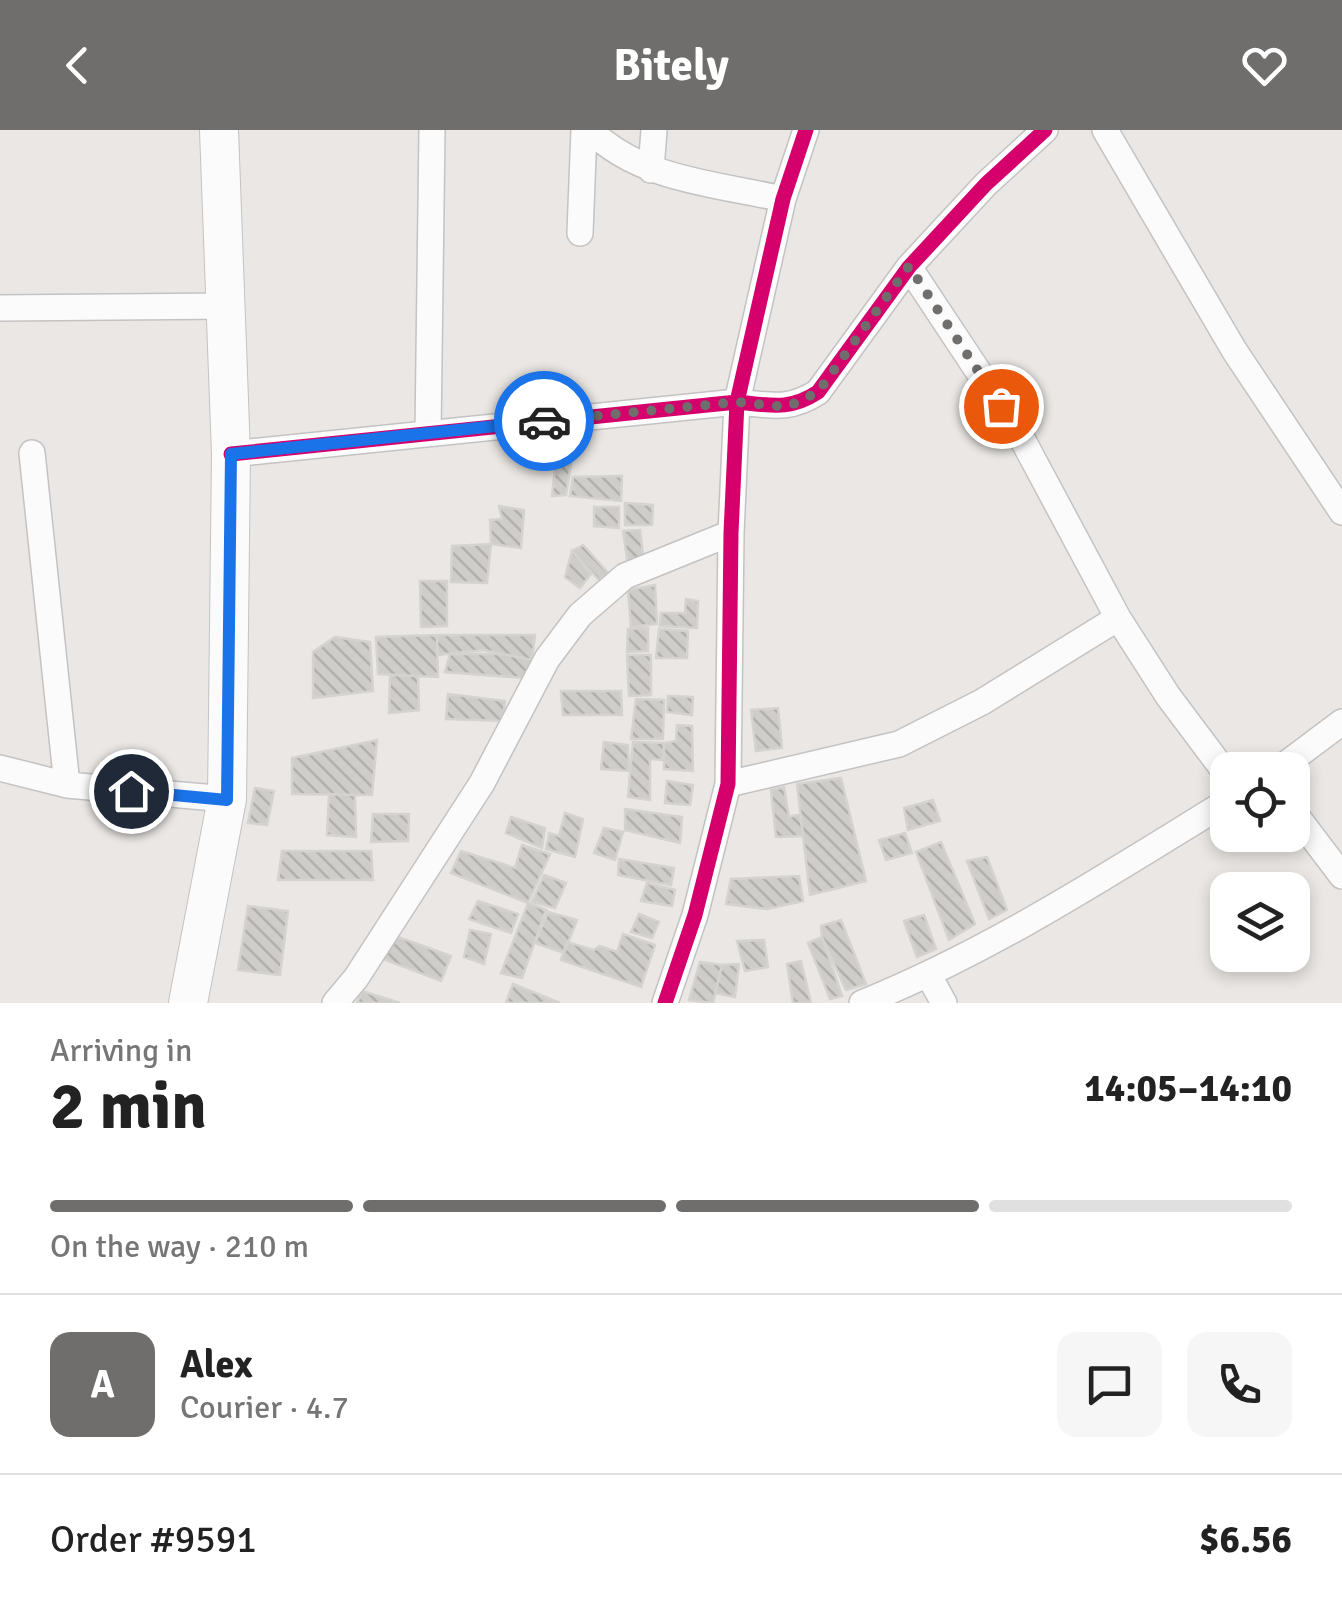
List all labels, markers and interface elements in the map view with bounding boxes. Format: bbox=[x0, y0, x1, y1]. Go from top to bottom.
icon: back bbox=[50, 38, 105, 93]
text: Bitely bbox=[613, 38, 729, 93]
icon: heart bbox=[1237, 38, 1292, 93]
pin bbox=[959, 364, 1044, 449]
courier bbox=[494, 371, 594, 471]
icon: bag bbox=[974, 379, 1029, 434]
icon: car bbox=[517, 394, 572, 449]
pin bbox=[89, 749, 174, 834]
map controls bbox=[1210, 752, 1310, 972]
button: locate bbox=[1210, 752, 1310, 852]
icon: home bbox=[104, 764, 159, 819]
button: layers bbox=[1210, 872, 1310, 972]
text: Arriving in bbox=[50, 1031, 192, 1070]
text: 14:05–14:10 bbox=[1084, 1065, 1292, 1112]
text: 2 min bbox=[50, 1067, 207, 1147]
text: On the way · 210 m bbox=[50, 1227, 309, 1266]
button: chat bbox=[1057, 1332, 1162, 1437]
button: phone bbox=[1187, 1332, 1292, 1437]
text: Alex bbox=[180, 1341, 253, 1388]
text: A bbox=[90, 1361, 115, 1408]
text: Courier · 4.7 bbox=[180, 1388, 349, 1427]
text: Order #9591 bbox=[50, 1516, 257, 1563]
text: $6.56 bbox=[1199, 1516, 1292, 1563]

